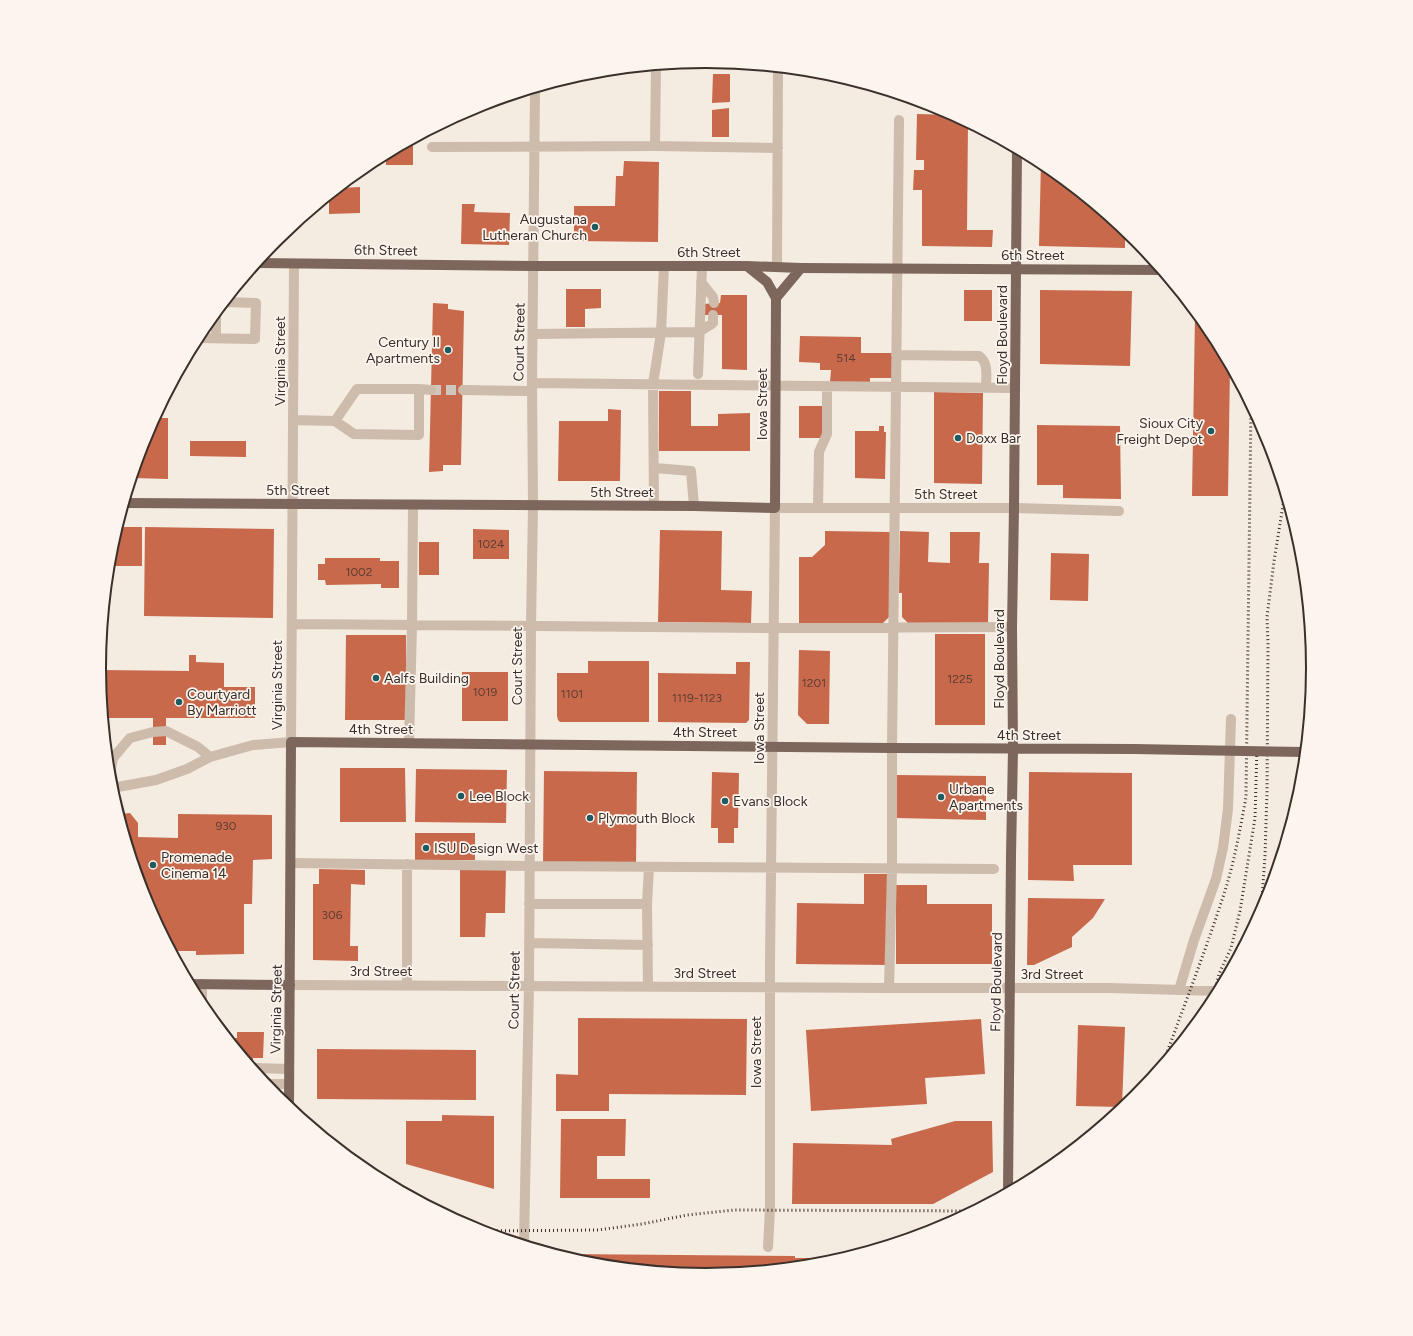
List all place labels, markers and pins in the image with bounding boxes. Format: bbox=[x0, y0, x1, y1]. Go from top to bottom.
place label: Augustana Lutheran Church bbox=[482, 211, 587, 244]
marker: Augustana Lutheran Church bbox=[590, 222, 600, 232]
place label: Century II Apartments bbox=[366, 334, 440, 367]
marker: Century II Apartments bbox=[443, 345, 453, 355]
place label: Sioux City Freight Depot bbox=[1116, 415, 1204, 448]
marker: Sioux City Freight Depot bbox=[1206, 426, 1216, 436]
place label: Doxx Bar bbox=[966, 430, 1021, 447]
marker: Doxx Bar bbox=[953, 433, 963, 443]
place label: Aalfs Building bbox=[384, 670, 469, 687]
marker: Aalfs Building bbox=[371, 673, 381, 683]
place label: Courtyard By Marriott bbox=[187, 686, 257, 719]
marker: Courtyard By Marriott bbox=[174, 697, 184, 707]
place label: Urbane Apartments bbox=[949, 781, 1023, 814]
place label: Lee Block bbox=[469, 788, 529, 805]
marker: Lee Block bbox=[456, 791, 466, 801]
marker: Urbane Apartments bbox=[936, 792, 946, 802]
place label: Evans Block bbox=[733, 793, 808, 810]
marker: Evans Block bbox=[720, 796, 730, 806]
place label: Plymouth Block bbox=[598, 810, 695, 827]
marker: Plymouth Block bbox=[585, 813, 595, 823]
place label: ISU Design West bbox=[434, 840, 539, 857]
marker: ISU Design West bbox=[421, 843, 431, 853]
place label: Promenade Cinema 14 bbox=[161, 849, 233, 882]
marker: Promenade Cinema 14 bbox=[148, 860, 158, 870]

